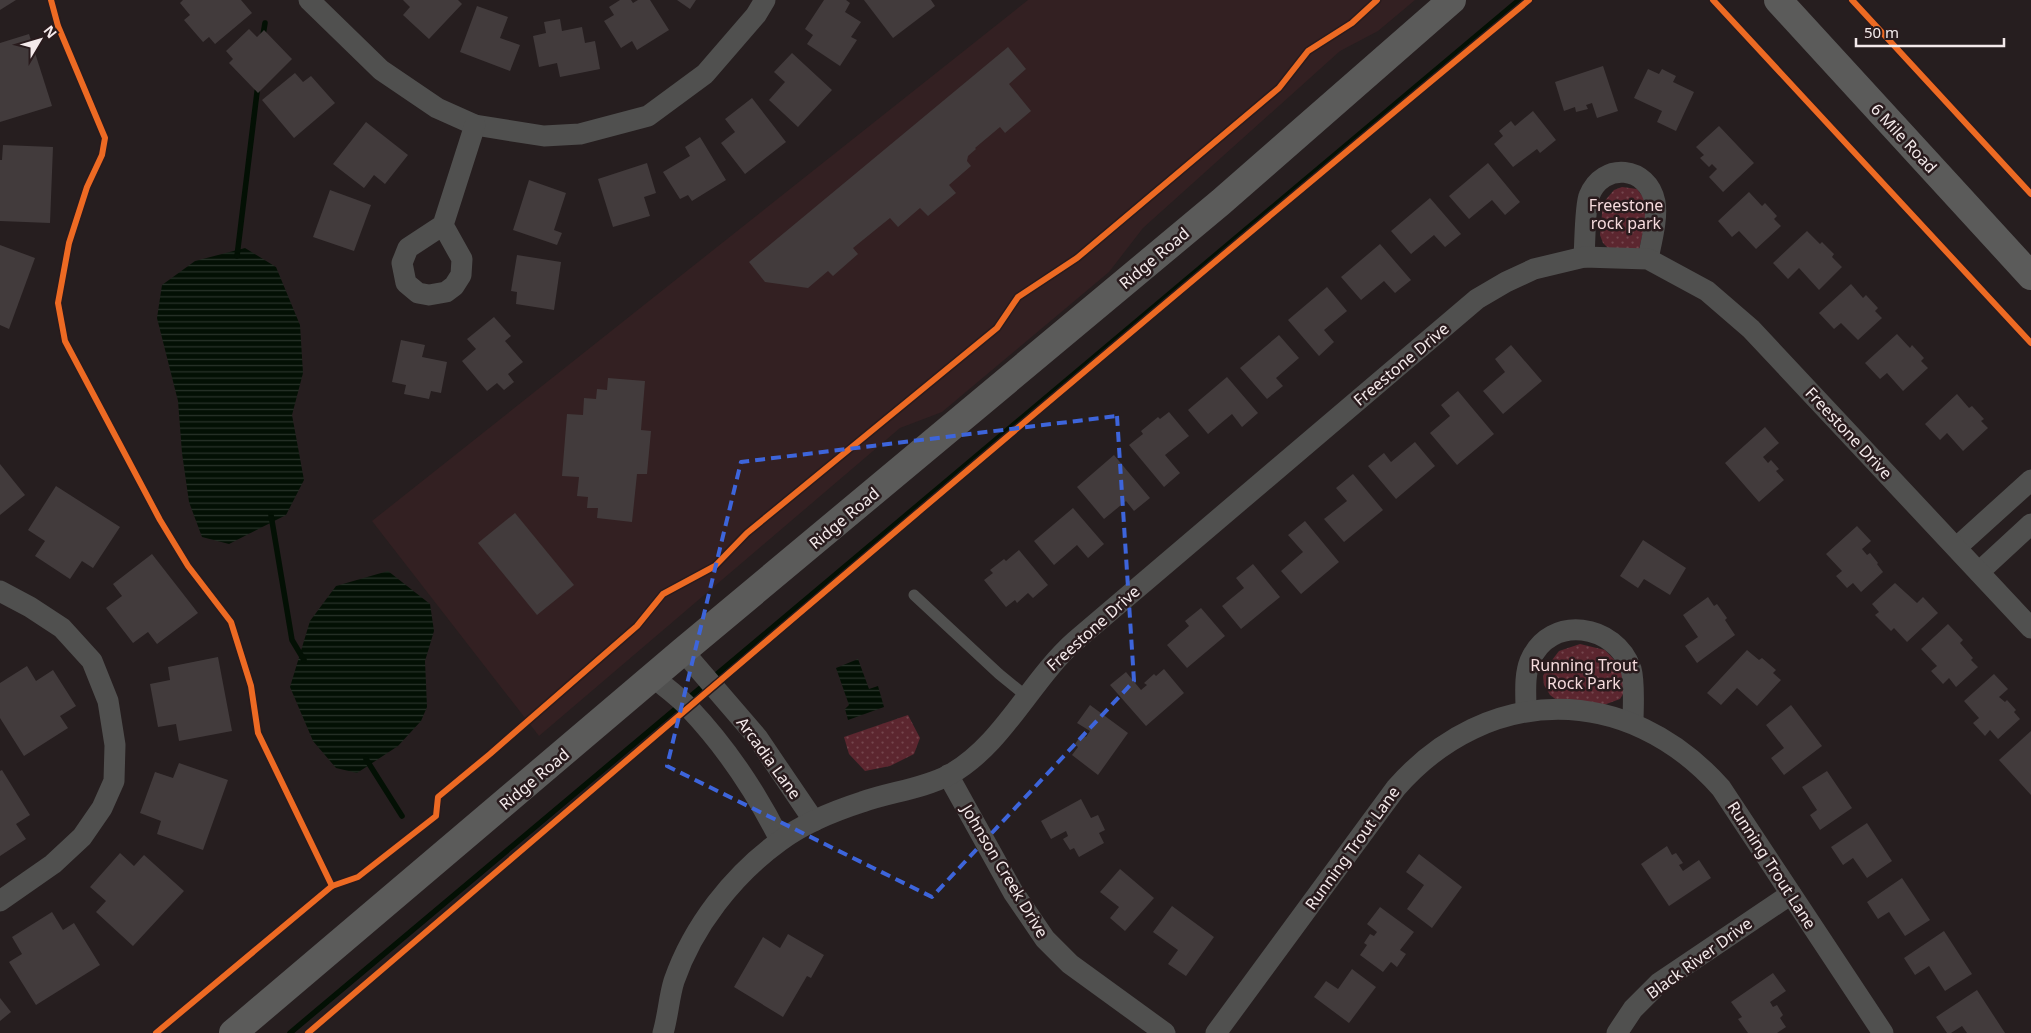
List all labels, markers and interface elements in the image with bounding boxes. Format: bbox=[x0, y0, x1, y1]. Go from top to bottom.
north arrow bbox=[15, 15, 65, 65]
scale bar bbox=[1856, 15, 2004, 47]
text: N bbox=[40, 21, 62, 42]
text: 50 m bbox=[1864, 22, 1899, 42]
street label: 6 Mile Road bbox=[1866, 98, 1942, 178]
park label: Freestone rock park bbox=[1589, 194, 1663, 234]
street label: Ridge Road bbox=[1114, 222, 1194, 294]
street label: Freestone Drive bbox=[1349, 318, 1453, 410]
street label: Freestone Drive bbox=[1801, 382, 1897, 484]
street label: Ridge Road bbox=[804, 482, 884, 554]
street label: Freestone Drive bbox=[1042, 580, 1144, 676]
park label: Running Trout Rock Park bbox=[1530, 654, 1638, 694]
street label: Arcadia Lane bbox=[732, 712, 806, 804]
street label: Ridge Road bbox=[494, 743, 574, 815]
street label: Running Trout Lane bbox=[1300, 782, 1404, 914]
street label: Running Trout Lane bbox=[1723, 797, 1821, 933]
street label: Johnson Creek Drive bbox=[955, 799, 1054, 942]
street label: Black River Drive bbox=[1642, 912, 1756, 1004]

